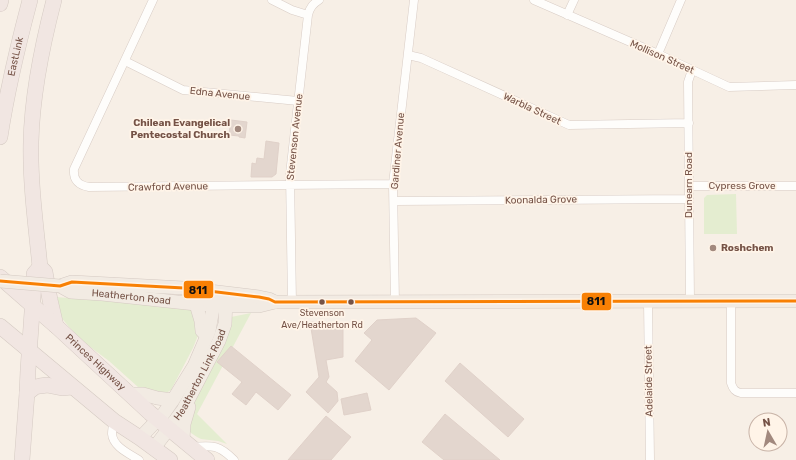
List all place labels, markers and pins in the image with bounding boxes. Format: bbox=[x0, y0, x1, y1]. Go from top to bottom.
place label: Chilean Evangelical Pentecostal Church bbox=[130, 117, 230, 141]
marker: Chilean Evangelical Pentecostal Church bbox=[233, 124, 243, 134]
place label: Roshchem bbox=[721, 242, 773, 254]
marker: Roshchem bbox=[708, 243, 718, 253]
marker: Stevenson Ave/Heatherton Rd bbox=[317, 297, 327, 307]
unlabelled marker bbox=[346, 297, 356, 307]
place label: Stevenson Ave/Heatherton Rd bbox=[281, 308, 363, 330]

